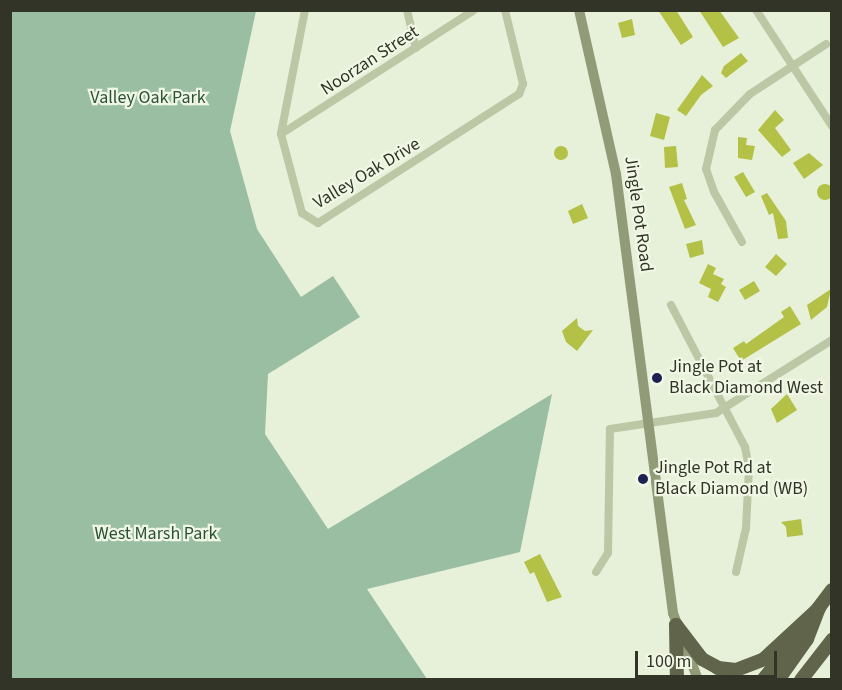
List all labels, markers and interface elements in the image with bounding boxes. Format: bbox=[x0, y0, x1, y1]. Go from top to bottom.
street label: Noorzan Street bbox=[317, 21, 423, 101]
park label: Valley Oak Park bbox=[90, 87, 206, 109]
street label: Valley Oak Drive bbox=[310, 134, 424, 214]
street label: Jingle Pot Road bbox=[619, 155, 657, 273]
place label: Jingle Pot at Black Diamond West bbox=[669, 357, 823, 400]
marker: Jingle Pot at Black Diamond West bbox=[650, 371, 664, 385]
place label: Jingle Pot Rd at Black Diamond (WB) bbox=[655, 458, 808, 500]
marker: Jingle Pot Rd at Black Diamond (WB) bbox=[636, 472, 650, 486]
park label: West Marsh Park bbox=[95, 523, 217, 545]
scale bar bbox=[638, 639, 780, 677]
text: 100 m bbox=[646, 649, 691, 674]

